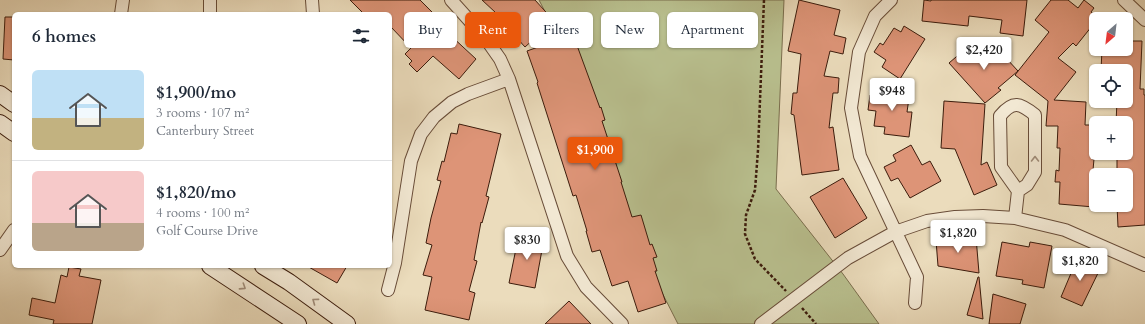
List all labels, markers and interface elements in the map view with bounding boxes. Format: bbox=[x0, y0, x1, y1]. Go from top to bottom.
chip: Buy bbox=[404, 12, 457, 48]
chip: Rent bbox=[465, 12, 521, 48]
chip: Filters bbox=[529, 12, 593, 48]
chip: New bbox=[601, 12, 659, 48]
chip: Apartment bbox=[667, 12, 758, 48]
north arrow bbox=[1089, 12, 1133, 56]
map controls bbox=[1089, 12, 1133, 212]
text: 6 homes bbox=[32, 25, 96, 48]
icon: filters bbox=[350, 25, 372, 47]
pin: $2,420 bbox=[951, 37, 1017, 71]
text: $2,420 bbox=[965, 41, 1003, 59]
button: locate bbox=[1089, 64, 1133, 108]
pin: $948 bbox=[868, 78, 916, 112]
text: $1,900/mo bbox=[156, 81, 236, 104]
text: $948 bbox=[879, 82, 905, 100]
icon: home bbox=[64, 86, 112, 134]
text: 3 rooms · 107 m² bbox=[156, 104, 249, 122]
button: + bbox=[1089, 116, 1133, 160]
text: Canterbury Street bbox=[156, 122, 254, 140]
pin: $1,900 bbox=[562, 137, 628, 171]
text: $1,900 bbox=[576, 141, 614, 159]
one-way arrow bbox=[1031, 156, 1039, 162]
button: − bbox=[1089, 168, 1133, 212]
text: $1,820/mo bbox=[156, 181, 236, 204]
icon: home bbox=[64, 187, 112, 235]
text: 4 rooms · 100 m² bbox=[156, 204, 249, 222]
pin: $1,820 bbox=[925, 220, 991, 254]
text: Golf Course Drive bbox=[156, 222, 258, 240]
text: $1,820 bbox=[939, 224, 977, 242]
pin: $830 bbox=[503, 227, 551, 261]
text: $830 bbox=[514, 231, 540, 249]
pin: $1,820 bbox=[1047, 248, 1113, 282]
text: $1,820 bbox=[1061, 252, 1099, 270]
one-way arrow bbox=[239, 282, 246, 290]
one-way arrow bbox=[312, 298, 319, 306]

